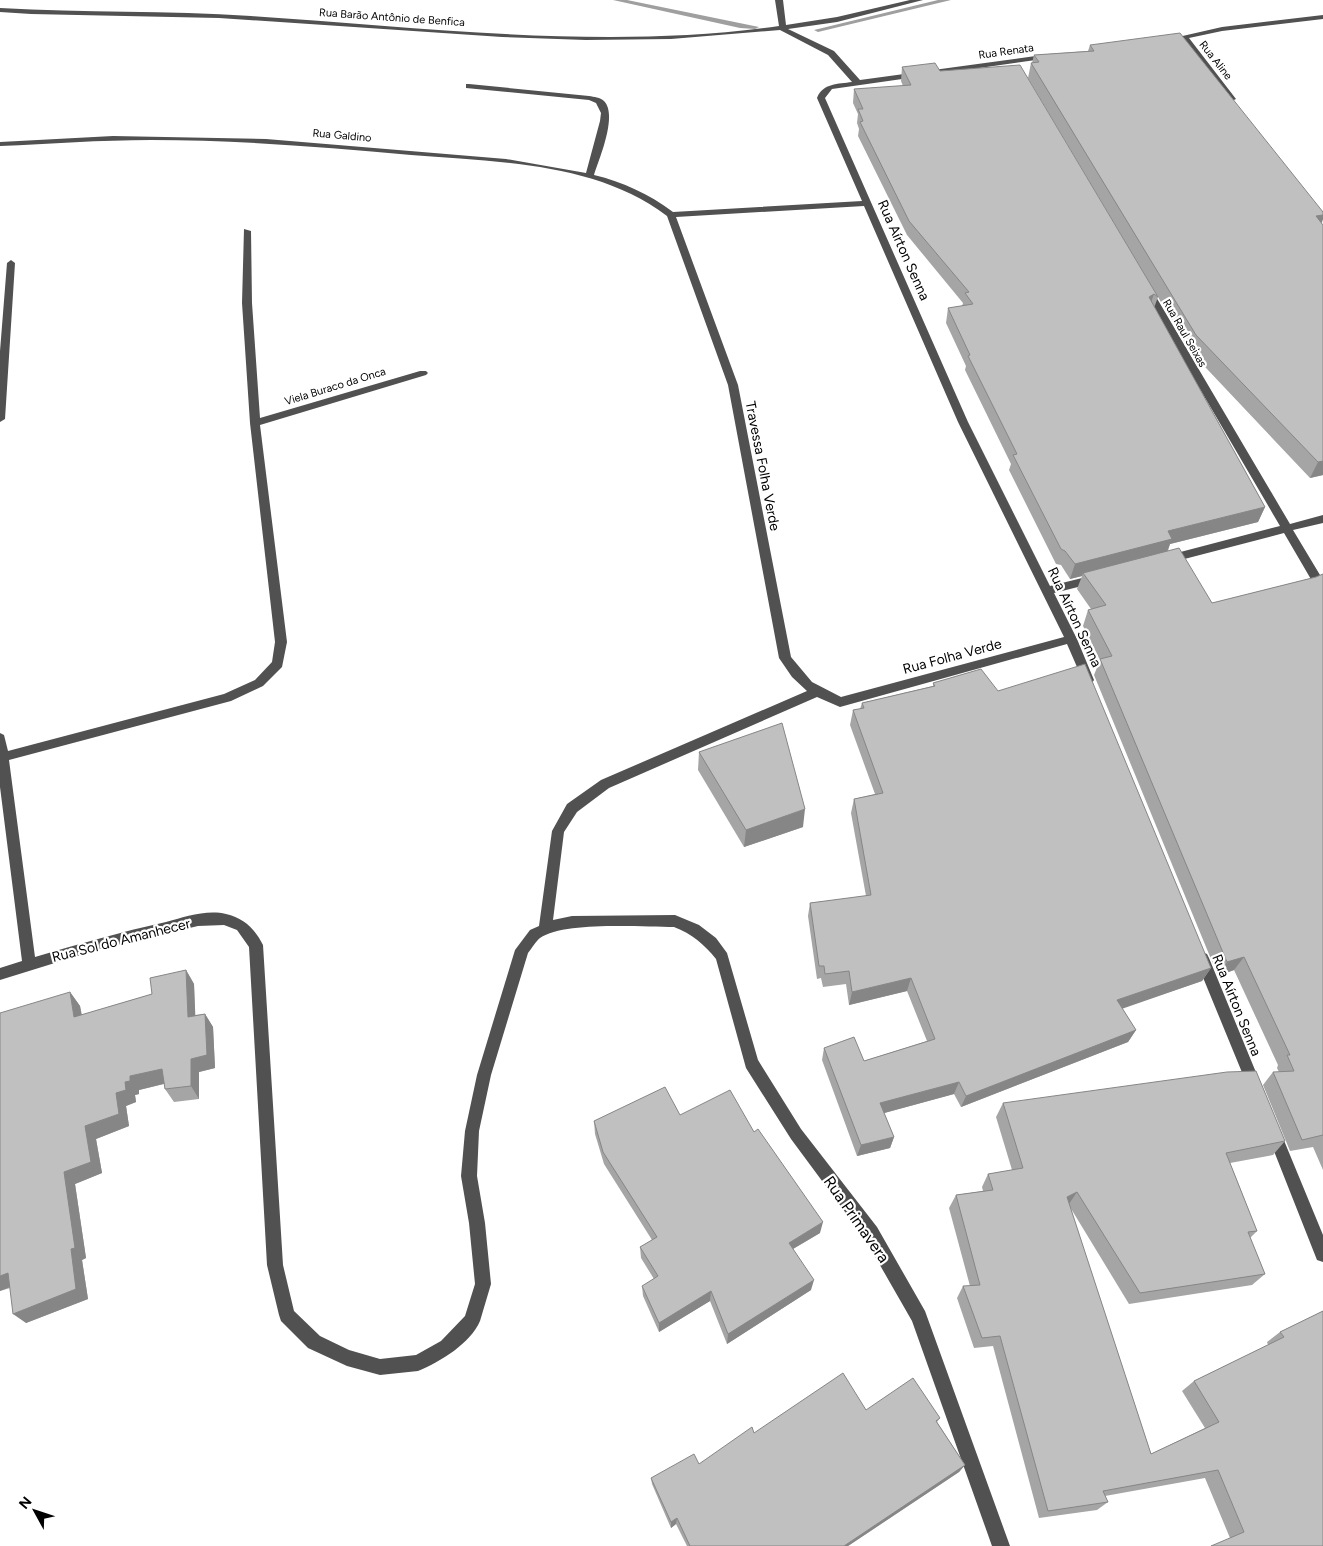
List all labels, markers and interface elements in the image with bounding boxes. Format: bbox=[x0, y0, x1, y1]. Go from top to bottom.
street label: Rua Barão Antônio de Benfica bbox=[319, 6, 465, 29]
street label: Rua Aline bbox=[1196, 38, 1235, 82]
street label: Rua Renata bbox=[978, 41, 1035, 62]
street label: Rua Galdino bbox=[312, 126, 372, 145]
street label: Rua Aírton Senna bbox=[874, 197, 933, 303]
street label: Rua Raul Seixas bbox=[1160, 297, 1209, 370]
street label: Viela Buraco da Onca bbox=[283, 365, 387, 408]
street label: Travessa Folha Verde bbox=[742, 400, 783, 533]
street label: Rua Aírton Senna bbox=[1044, 565, 1105, 670]
street label: Rua Folha Verde bbox=[901, 635, 1004, 678]
street label: Rua Sol do Amanhecer bbox=[50, 915, 192, 966]
street label: Rua Aírton Senna bbox=[1208, 952, 1265, 1059]
street label: Rua Primavera bbox=[820, 1172, 893, 1266]
north arrow bbox=[10, 1486, 60, 1536]
text: N bbox=[15, 1493, 35, 1513]

